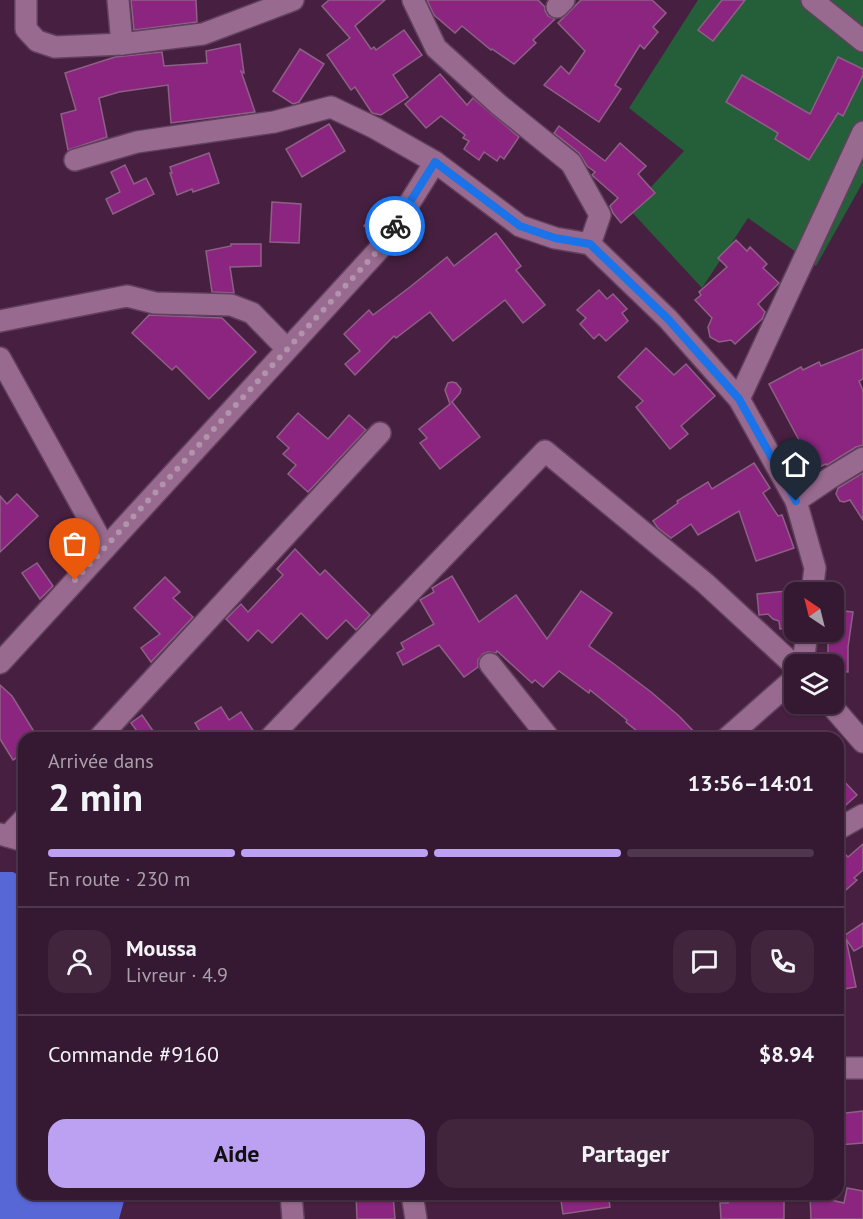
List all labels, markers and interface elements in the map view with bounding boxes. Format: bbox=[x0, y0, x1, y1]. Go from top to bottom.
courier bbox=[365, 196, 425, 256]
icon: bike bbox=[379, 210, 412, 243]
pin bbox=[770, 439, 821, 501]
icon: home bbox=[779, 448, 812, 481]
pin bbox=[49, 518, 100, 580]
icon: bag bbox=[58, 527, 91, 560]
north arrow bbox=[784, 582, 844, 642]
map controls bbox=[784, 582, 844, 714]
button: layers bbox=[784, 654, 844, 714]
text: Arrivée dans bbox=[48, 748, 154, 774]
text: 13:56–14:01 bbox=[688, 769, 814, 797]
text: 2 min bbox=[48, 771, 143, 822]
text: En route · 230 m bbox=[48, 866, 190, 892]
button: person bbox=[48, 930, 111, 993]
button: chat bbox=[673, 930, 736, 993]
button: phone bbox=[751, 930, 814, 993]
text: Moussa bbox=[126, 934, 197, 962]
text: Livreur · 4.9 bbox=[126, 962, 228, 988]
text: Commande #9160 bbox=[48, 1040, 219, 1068]
text: $8.94 bbox=[759, 1040, 814, 1068]
button: Aide bbox=[48, 1119, 425, 1188]
button: Partager bbox=[437, 1119, 814, 1188]

